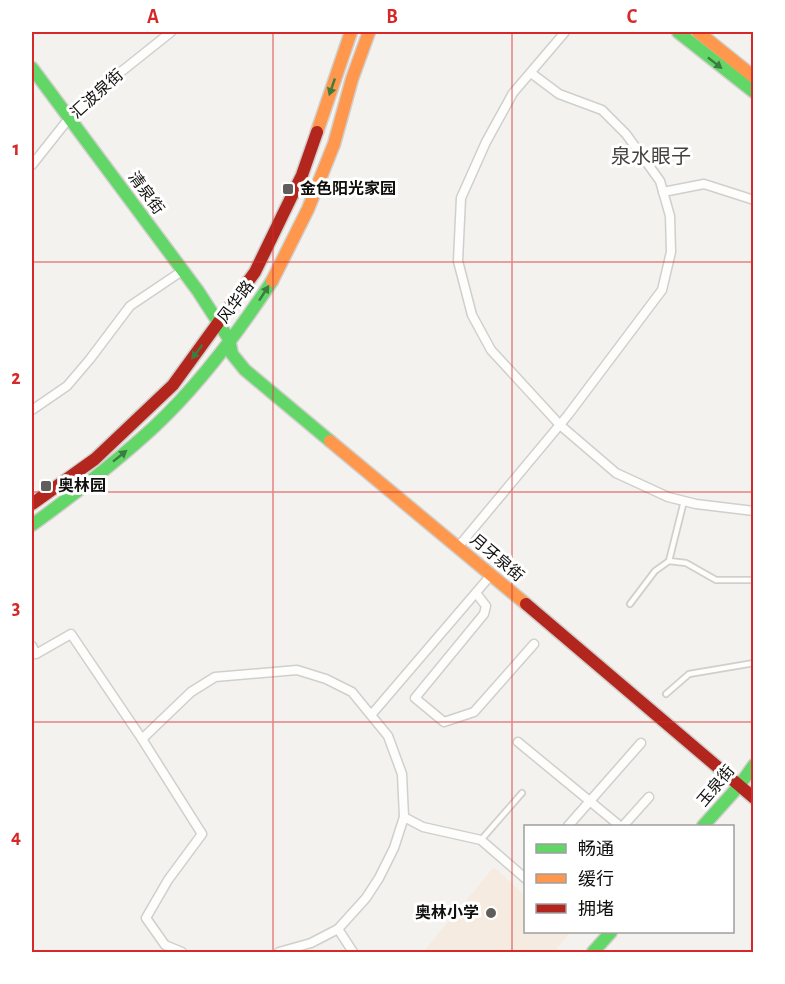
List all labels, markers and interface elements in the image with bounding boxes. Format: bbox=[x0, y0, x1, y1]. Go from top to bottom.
text: A bbox=[147, 7, 159, 27]
text: B bbox=[386, 7, 398, 27]
text: C bbox=[627, 7, 638, 27]
one-way arrow bbox=[707, 56, 723, 69]
street label: 汇波泉街 bbox=[67, 66, 126, 121]
one-way arrow bbox=[326, 78, 336, 96]
text: 1 bbox=[12, 139, 20, 159]
district label: 泉水眼子 bbox=[611, 146, 691, 167]
street label: 清泉街 bbox=[125, 168, 167, 217]
place label: 金色阳光家园 bbox=[300, 180, 396, 197]
marker: 金色阳光家园 bbox=[281, 182, 295, 196]
street label: 风华路 bbox=[214, 277, 257, 326]
one-way arrow bbox=[258, 285, 269, 301]
one-way arrow bbox=[191, 344, 203, 360]
text: 2 bbox=[11, 368, 21, 388]
one-way arrow bbox=[112, 450, 127, 463]
place label: 奥林园 bbox=[58, 477, 106, 494]
marker: 奥林园 bbox=[39, 479, 53, 493]
street label: 月牙泉街 bbox=[467, 531, 527, 585]
text: 3 bbox=[12, 598, 20, 618]
street label: 玉泉街 bbox=[694, 762, 738, 810]
legend bbox=[524, 825, 734, 933]
text: 4 bbox=[11, 827, 21, 847]
text: 畅通 bbox=[578, 839, 614, 859]
text: 缓行 bbox=[578, 869, 614, 889]
text: 拥堵 bbox=[578, 899, 614, 919]
place label: 奥林小学 bbox=[415, 904, 479, 921]
marker: 奥林小学 bbox=[484, 906, 498, 920]

